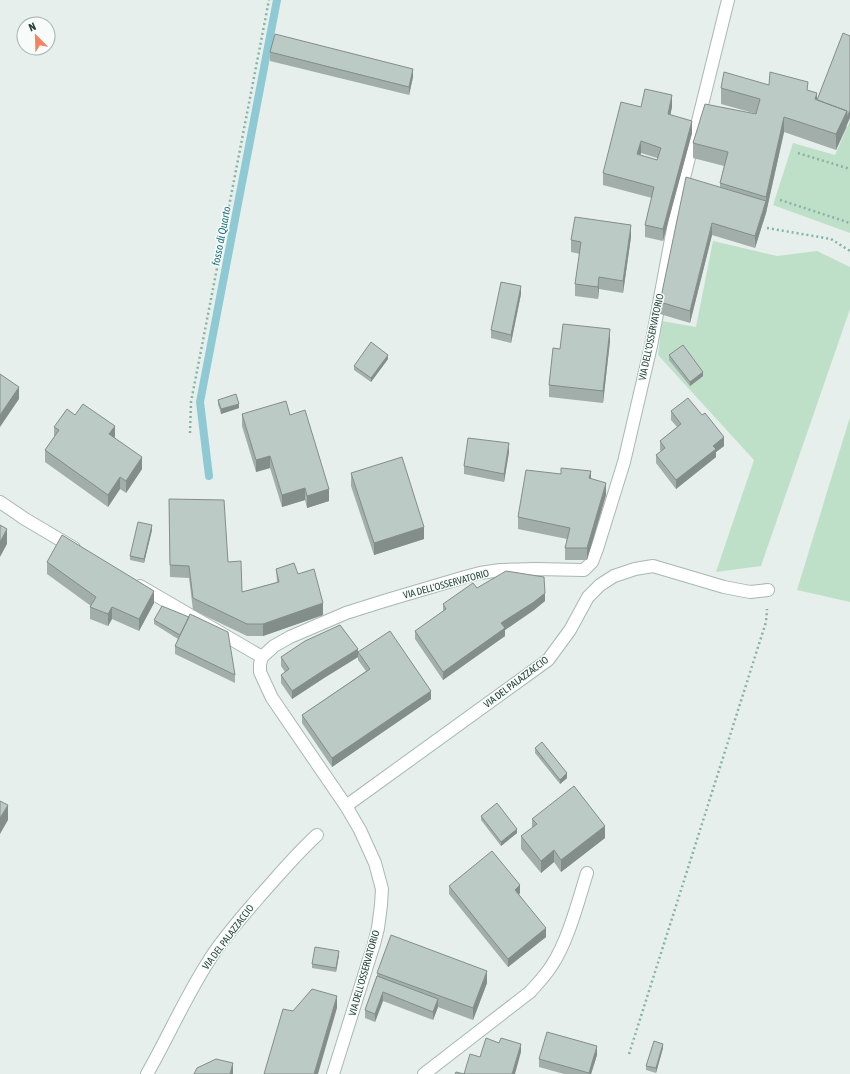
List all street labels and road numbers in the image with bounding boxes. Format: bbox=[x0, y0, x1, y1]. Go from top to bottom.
street label: VIA DELL'OSSERVATORIO bbox=[636, 292, 666, 381]
street label: VIA DELL'OSSERVATORIO bbox=[402, 567, 490, 601]
street label: VIA DEL PALAZZACCIO bbox=[482, 654, 551, 710]
street label: VIA DEL PALAZZACCIO bbox=[200, 902, 256, 971]
street label: VIA DELL'OSSERVATORIO bbox=[347, 929, 382, 1017]

